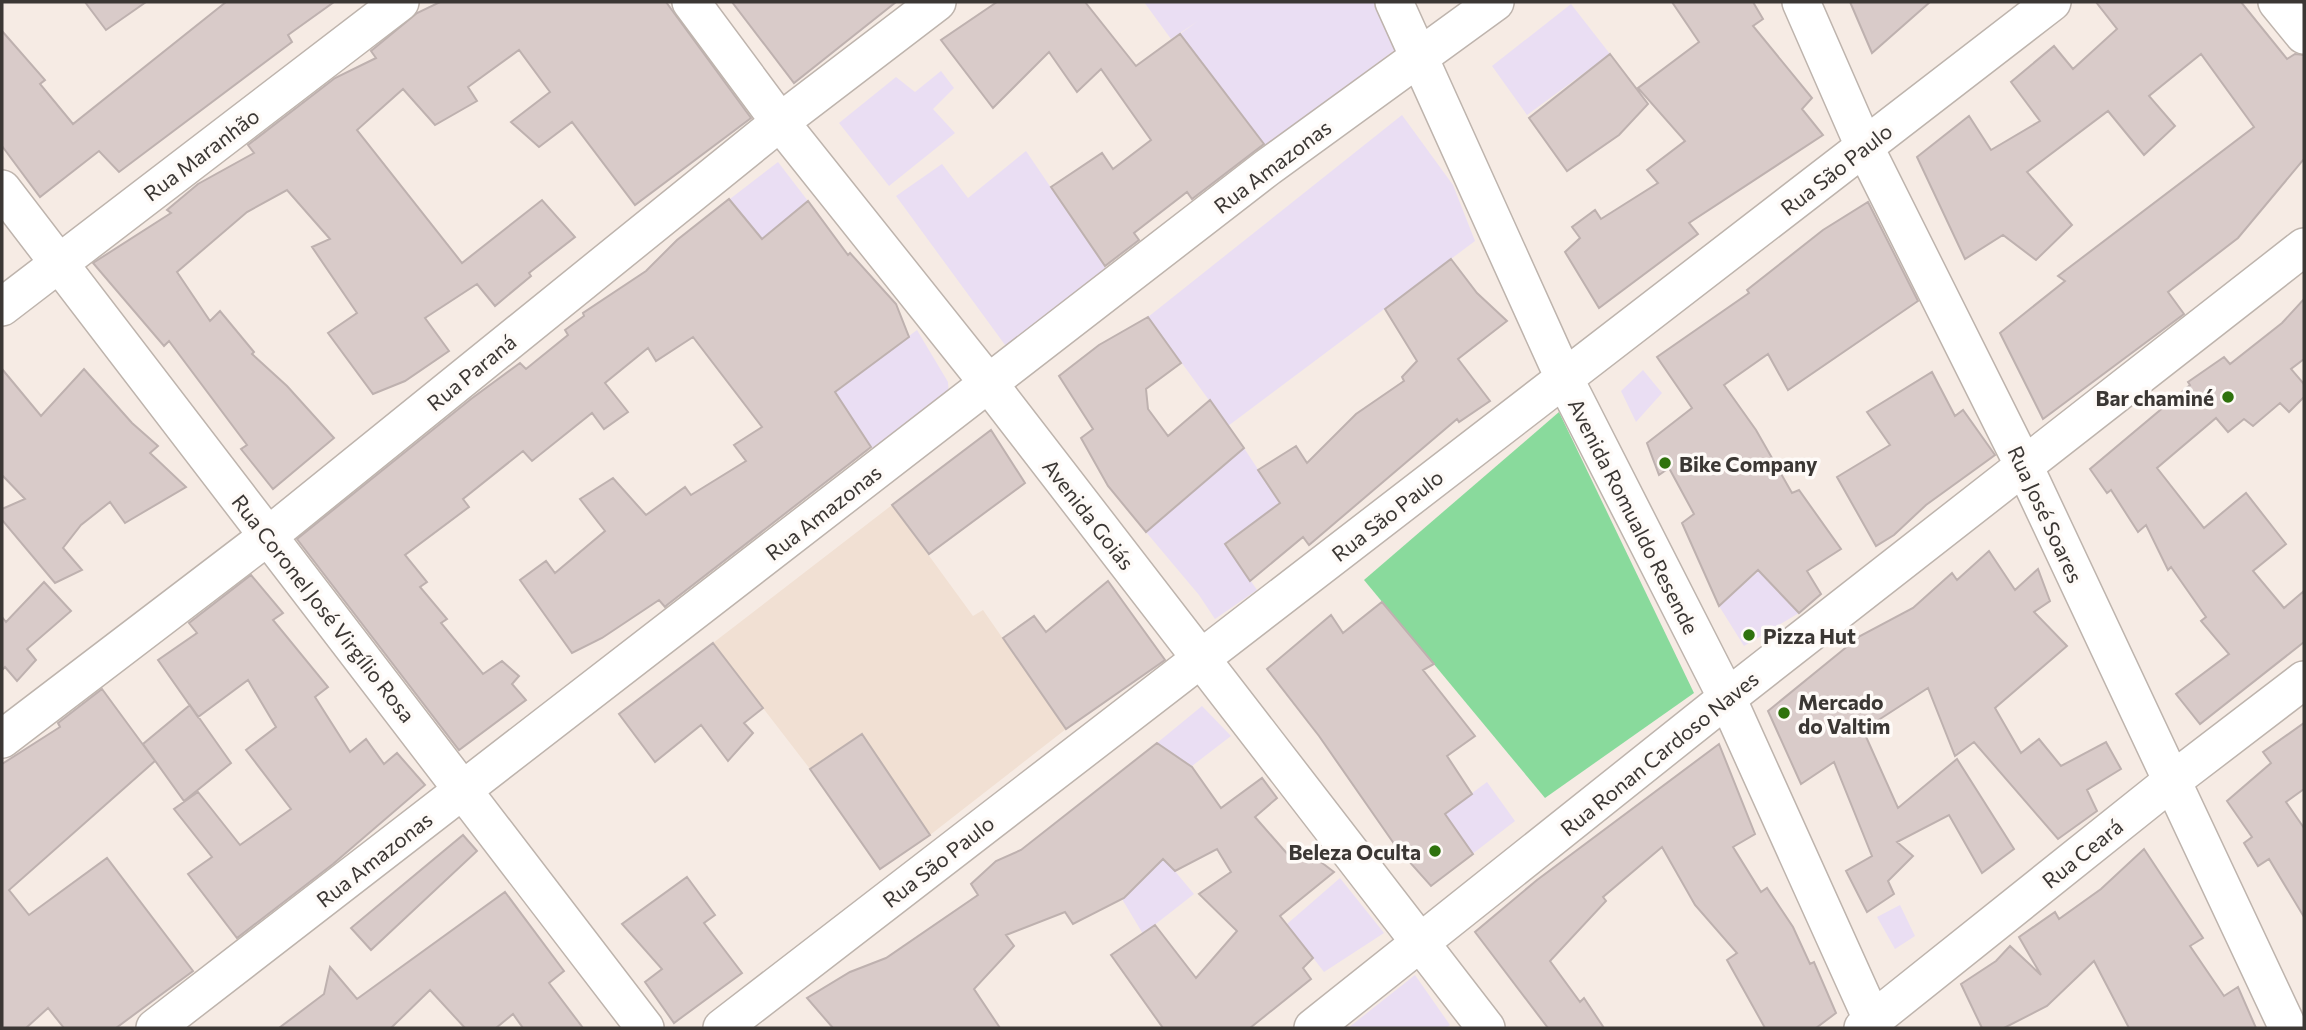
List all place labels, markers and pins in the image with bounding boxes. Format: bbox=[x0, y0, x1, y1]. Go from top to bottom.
place label: Bar chaminé bbox=[2096, 385, 2214, 410]
marker: Bar chaminé bbox=[2220, 389, 2236, 405]
place label: Bike Company bbox=[1679, 451, 1818, 476]
marker: Bike Company bbox=[1657, 455, 1673, 471]
place label: Pizza Hut bbox=[1763, 623, 1856, 648]
marker: Pizza Hut bbox=[1741, 627, 1757, 643]
place label: Mercado do Valtim bbox=[1798, 689, 1890, 738]
marker: Mercado do Valtim bbox=[1776, 705, 1792, 721]
place label: Beleza Oculta bbox=[1288, 839, 1421, 864]
marker: Beleza Oculta bbox=[1427, 843, 1443, 859]

